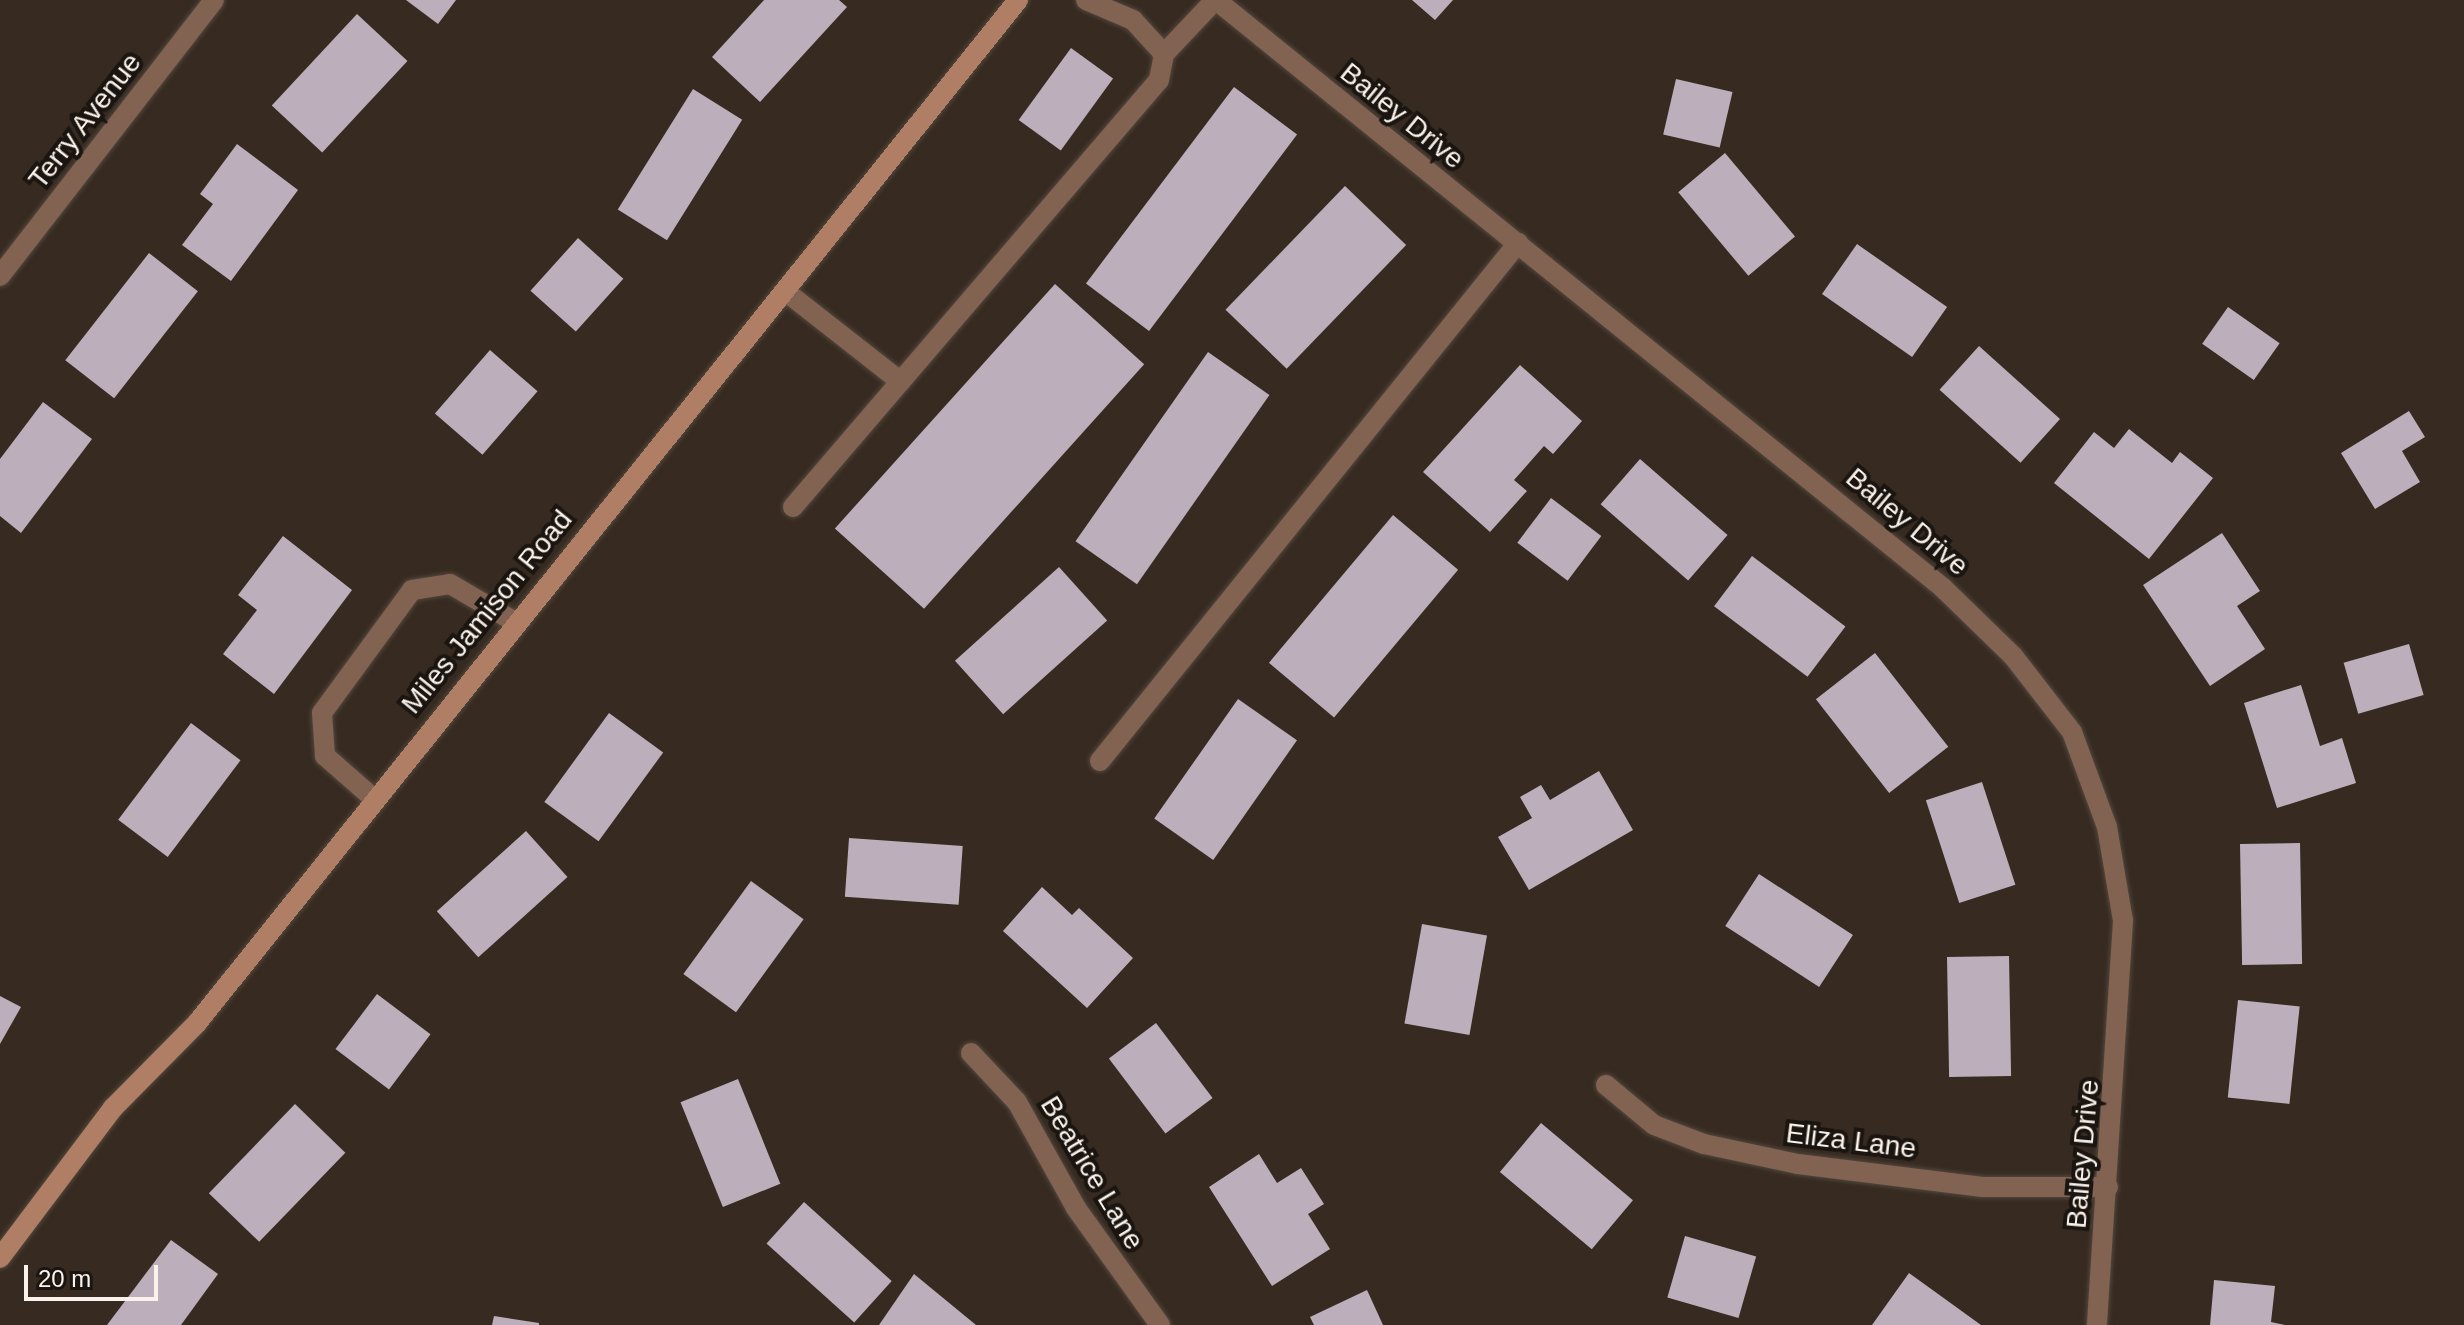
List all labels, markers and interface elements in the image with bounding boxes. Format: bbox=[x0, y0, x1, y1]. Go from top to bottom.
street label: Terry Avenue bbox=[21, 46, 149, 196]
street label: Bailey Drive bbox=[1333, 56, 1471, 176]
street label: Bailey Drive bbox=[1839, 461, 1975, 583]
street label: Miles Jamison Road bbox=[395, 503, 579, 721]
street label: Bailey Drive bbox=[2060, 1078, 2106, 1230]
street label: Beatrice Lane bbox=[1033, 1090, 1151, 1256]
street label: Eliza Lane bbox=[1784, 1116, 1918, 1166]
scale bar bbox=[28, 1249, 162, 1299]
text: 20 m bbox=[38, 1265, 91, 1292]

